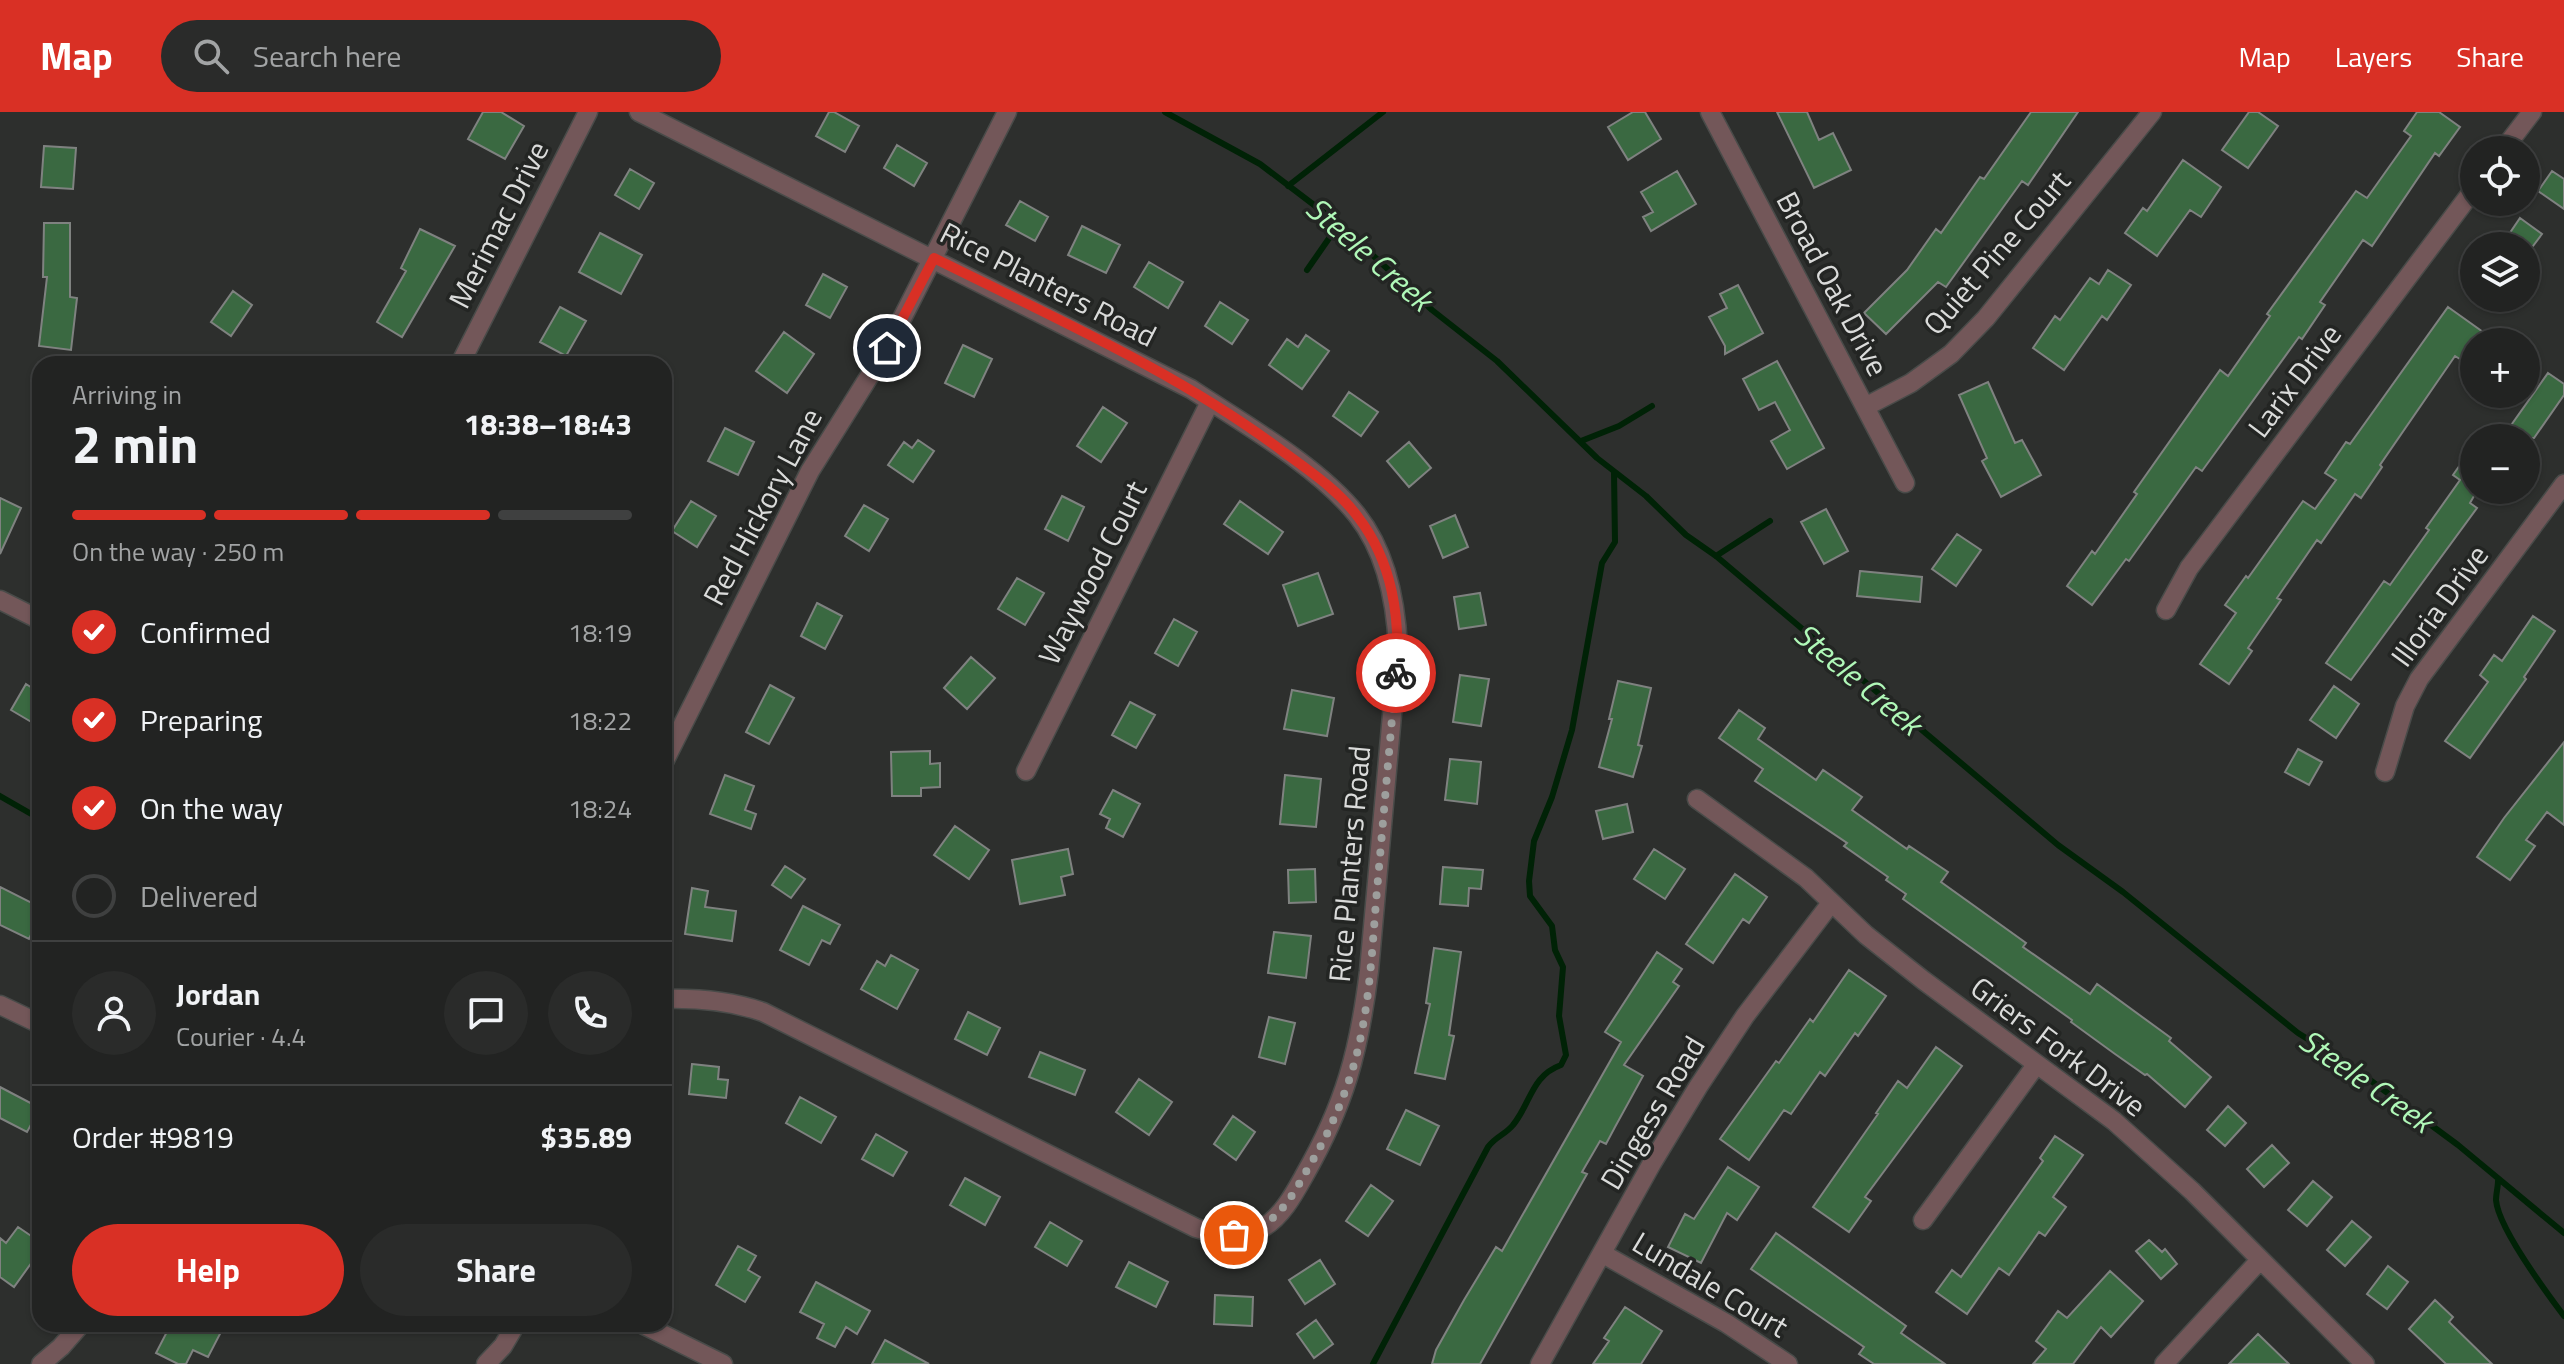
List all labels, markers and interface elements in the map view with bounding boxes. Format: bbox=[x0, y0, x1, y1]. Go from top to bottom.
search box bbox=[161, 20, 721, 92]
text: Map bbox=[40, 27, 113, 85]
text: Search here bbox=[253, 33, 402, 79]
icon: search bbox=[189, 34, 233, 78]
text: Map bbox=[2238, 35, 2291, 78]
text: Layers bbox=[2335, 35, 2412, 78]
text: Share bbox=[2456, 35, 2524, 78]
street label: Merimac Drive bbox=[436, 133, 560, 316]
map controls bbox=[2460, 136, 2540, 504]
button: locate bbox=[2460, 136, 2540, 216]
street label: Quiet Pine Court bbox=[1912, 159, 2081, 345]
street label: Broad Oak Drive bbox=[1765, 183, 1901, 384]
water label: Steele Creek bbox=[1296, 185, 1446, 324]
street label: Rice Planters Road bbox=[932, 210, 1164, 358]
button: layers bbox=[2460, 232, 2540, 312]
pin bbox=[853, 314, 921, 382]
street label: Larix Drive bbox=[2236, 314, 2352, 447]
icon: home bbox=[865, 326, 909, 370]
button: + bbox=[2460, 328, 2540, 408]
text: Arriving in bbox=[72, 375, 182, 414]
street label: Red Hickory Lane bbox=[691, 400, 834, 613]
text: 18:38–18:43 bbox=[464, 401, 632, 447]
text: 2 min bbox=[72, 404, 198, 483]
button: − bbox=[2460, 424, 2540, 504]
street label: Waywood Court bbox=[1026, 472, 1158, 673]
text: On the way · 250 m bbox=[72, 532, 284, 571]
street label: Illoria Drive bbox=[2379, 535, 2499, 676]
text: Confirmed bbox=[140, 609, 271, 655]
icon: check bbox=[72, 610, 116, 654]
water label: Steele Creek bbox=[1784, 610, 1936, 749]
text: 18:19 bbox=[568, 613, 632, 652]
courier bbox=[1356, 633, 1436, 713]
icon: bike bbox=[1374, 651, 1418, 695]
text: Preparing bbox=[140, 697, 262, 743]
icon: check bbox=[72, 698, 116, 742]
text: 18:22 bbox=[568, 701, 632, 740]
street label: Rice Planters Road bbox=[1316, 744, 1382, 984]
text: On the way bbox=[140, 785, 283, 831]
icon: check bbox=[72, 786, 116, 830]
text: 18:24 bbox=[568, 789, 632, 828]
text: Delivered bbox=[140, 873, 258, 919]
street label: Griers Fork Drive bbox=[1961, 965, 2156, 1128]
button: person bbox=[72, 971, 156, 1055]
text: Jordan bbox=[176, 971, 260, 1017]
button: chat bbox=[444, 971, 528, 1055]
button: phone bbox=[548, 971, 632, 1055]
water label: Steele Creek bbox=[2290, 1016, 2446, 1146]
text: Courier · 4.4 bbox=[176, 1017, 306, 1056]
street label: Dingess Road bbox=[1588, 1027, 1716, 1198]
text: Order #9819 bbox=[72, 1114, 234, 1160]
text: $35.89 bbox=[540, 1114, 632, 1160]
pin bbox=[1200, 1201, 1268, 1269]
icon: bag bbox=[1212, 1213, 1256, 1257]
street label: Lundale Court bbox=[1624, 1219, 1798, 1349]
button: Help bbox=[72, 1224, 344, 1316]
button: Share bbox=[360, 1224, 632, 1316]

